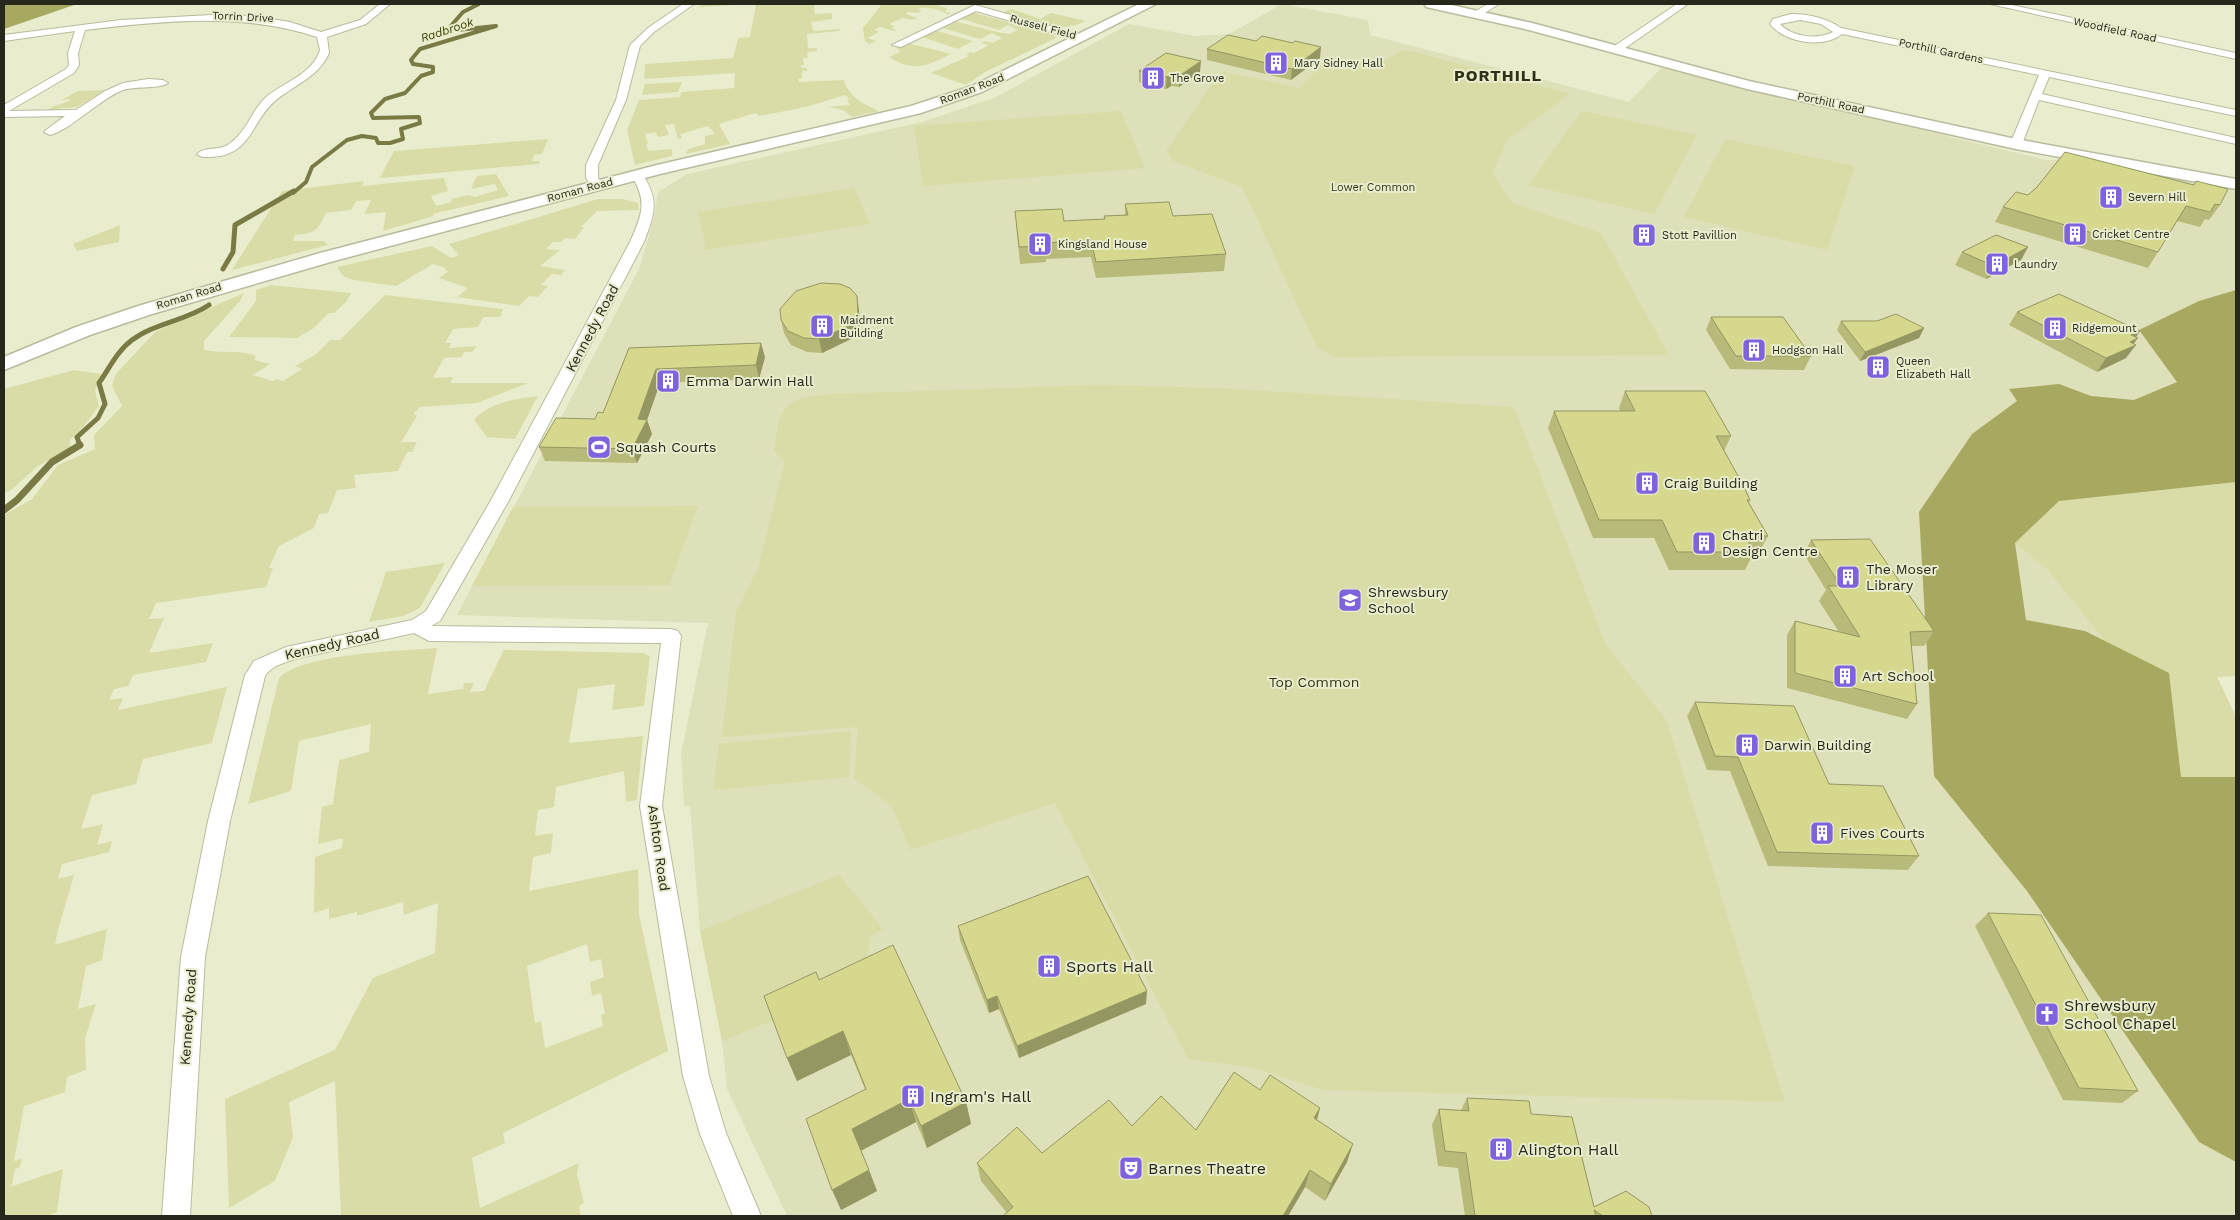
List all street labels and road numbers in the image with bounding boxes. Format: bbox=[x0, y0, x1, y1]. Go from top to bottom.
street label: Torrin Drive bbox=[212, 9, 274, 25]
street label: Russell Field bbox=[1008, 12, 1078, 42]
street label: Woodfield Road bbox=[2072, 15, 2158, 45]
street label: Porthill Gardens bbox=[1898, 36, 1985, 66]
street label: Roman Road bbox=[938, 71, 1006, 107]
street label: Porthill Road bbox=[1796, 90, 1866, 116]
street label: Roman Road bbox=[546, 175, 614, 205]
street label: Roman Road bbox=[155, 280, 223, 312]
street label: Kennedy Road bbox=[562, 282, 622, 374]
street label: Kennedy Road bbox=[283, 625, 381, 663]
street label: Ashton Road bbox=[645, 804, 673, 892]
street label: Kennedy Road bbox=[177, 968, 199, 1066]

